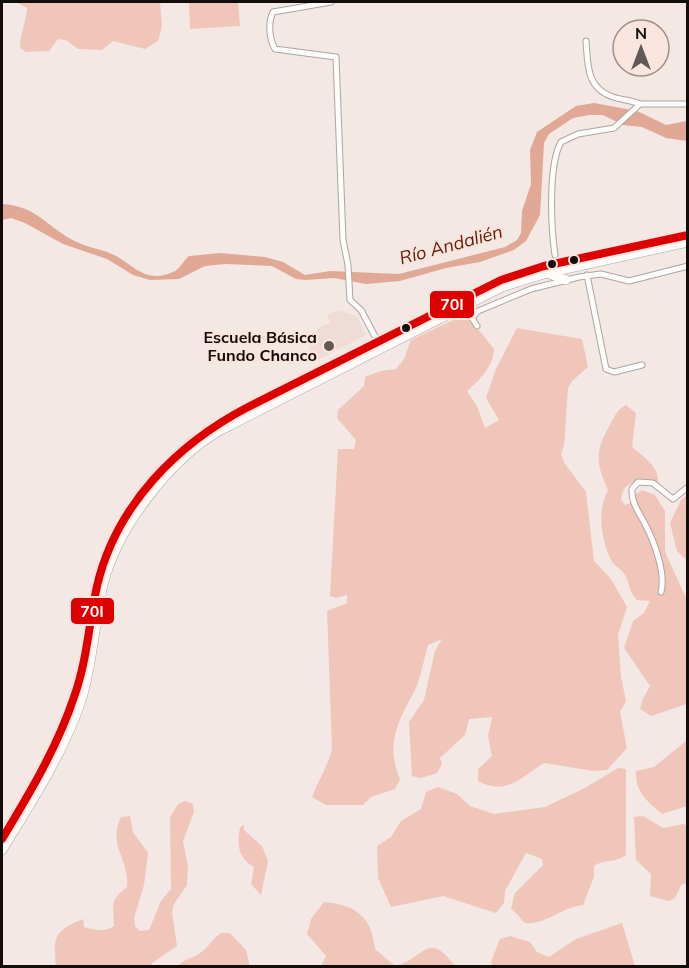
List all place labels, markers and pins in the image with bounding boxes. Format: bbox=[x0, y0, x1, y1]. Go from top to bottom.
unlabelled marker bbox=[568, 254, 580, 266]
unlabelled marker bbox=[546, 258, 558, 270]
unlabelled marker bbox=[400, 322, 412, 334]
place label: Escuela Básica Fundo Chanco bbox=[204, 327, 317, 365]
marker: Escuela Básica Fundo Chanco bbox=[322, 339, 336, 353]

